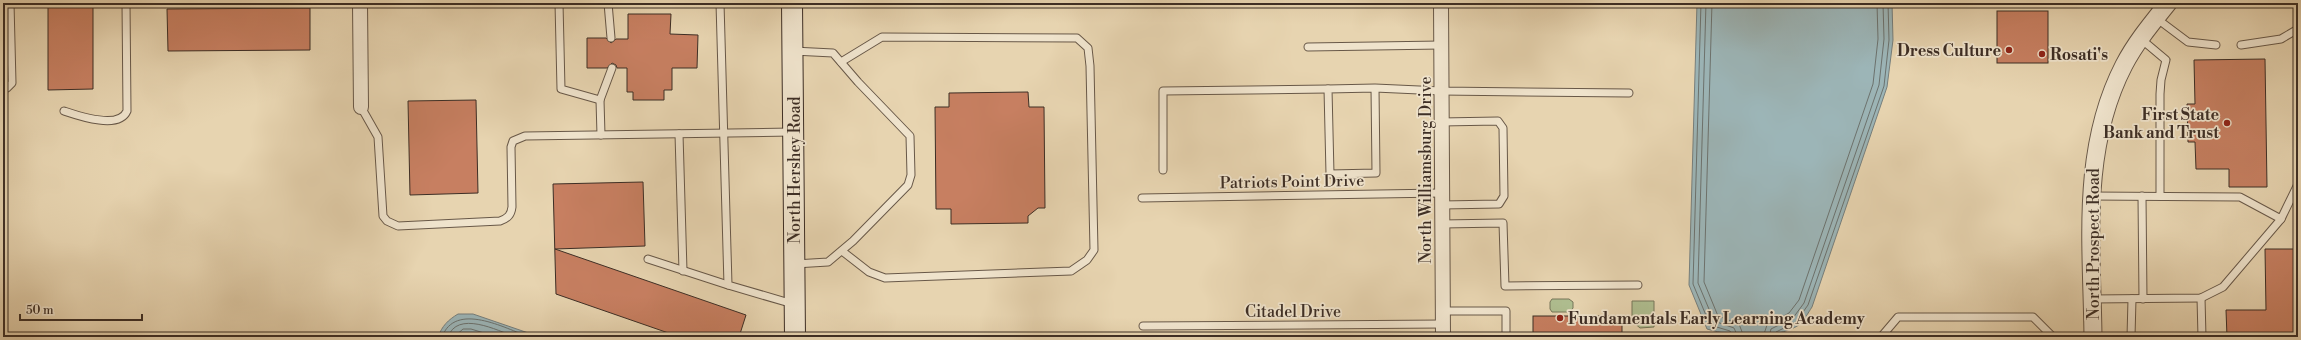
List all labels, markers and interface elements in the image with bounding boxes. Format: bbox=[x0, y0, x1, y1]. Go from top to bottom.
place label: Dress Culture bbox=[1897, 41, 2001, 61]
marker: Dress Culture bbox=[2004, 45, 2014, 55]
place label: Rosati's bbox=[2050, 45, 2108, 65]
marker: Rosati's bbox=[2037, 49, 2047, 59]
street label: North Williamsburg Drive bbox=[1416, 76, 1436, 264]
street label: North Hershey Road bbox=[785, 96, 805, 244]
place label: First State Bank and Trust bbox=[2103, 105, 2219, 143]
marker: First State Bank and Trust bbox=[2222, 118, 2232, 128]
street label: North Prospect Road bbox=[2084, 168, 2104, 320]
street label: Patriots Point Drive bbox=[1220, 171, 1364, 193]
scale bar bbox=[20, 296, 142, 322]
street label: Citadel Drive bbox=[1245, 302, 1341, 322]
text: 50 m bbox=[26, 303, 54, 318]
place label: Fundamentals Early Learning Academy bbox=[1568, 309, 1866, 329]
marker: Fundamentals Early Learning Academy bbox=[1555, 313, 1565, 323]

